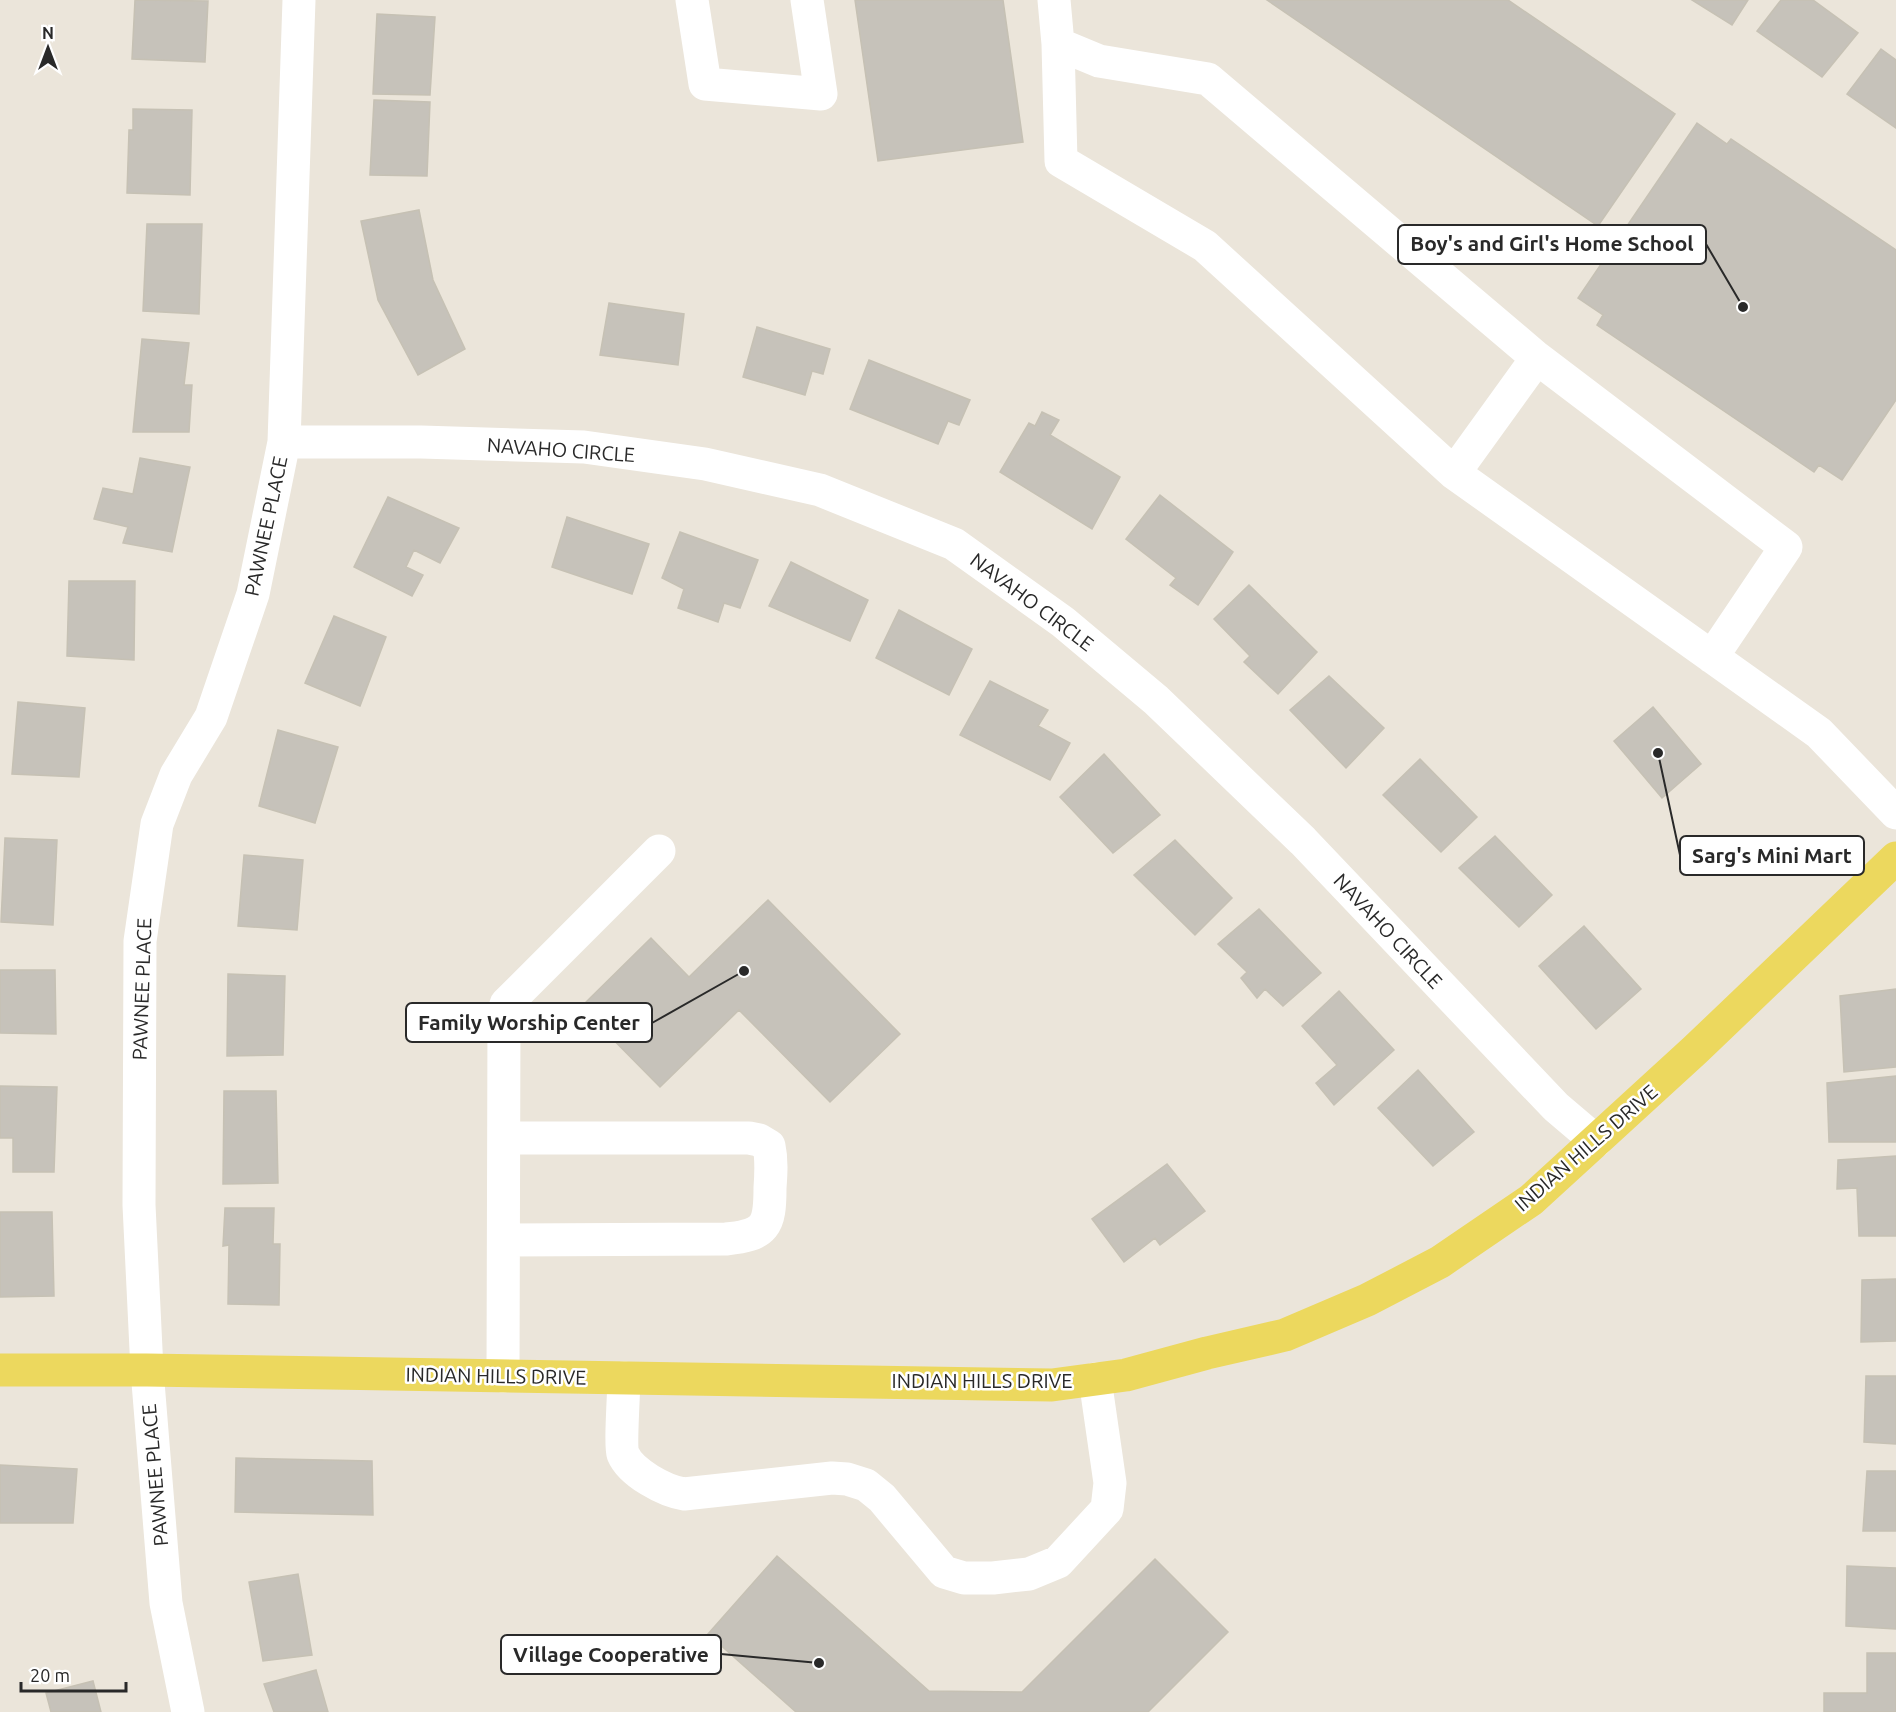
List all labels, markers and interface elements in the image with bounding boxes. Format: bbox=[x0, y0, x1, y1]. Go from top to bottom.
north arrow bbox=[18, 18, 78, 78]
text: N bbox=[42, 24, 54, 42]
callout: Boy's and Girl's Home School bbox=[1398, 225, 1706, 264]
text: Boy's and Girl's Home School bbox=[1410, 231, 1694, 255]
street label: NAVAHO CIRCLE bbox=[486, 433, 636, 466]
street label: PAWNEE PLACE bbox=[239, 454, 292, 598]
street label: NAVAHO CIRCLE bbox=[966, 548, 1098, 655]
callout: Sarg's Mini Mart bbox=[1680, 836, 1864, 875]
text: Sarg's Mini Mart bbox=[1692, 843, 1852, 867]
street label: NAVAHO CIRCLE bbox=[1329, 869, 1447, 993]
street label: PAWNEE PLACE bbox=[128, 917, 155, 1061]
callout: Family Worship Center bbox=[406, 1003, 652, 1042]
text: Family Worship Center bbox=[418, 1010, 640, 1034]
street label: INDIAN HILLS DRIVE bbox=[1510, 1080, 1661, 1216]
street label: INDIAN HILLS DRIVE bbox=[405, 1362, 587, 1389]
street label: INDIAN HILLS DRIVE bbox=[892, 1369, 1072, 1392]
street label: PAWNEE PLACE bbox=[137, 1403, 172, 1547]
callout: Village Cooperative bbox=[501, 1635, 721, 1674]
text: Village Cooperative bbox=[513, 1642, 709, 1666]
scale bar bbox=[21, 1655, 126, 1693]
text: 20 m bbox=[30, 1665, 70, 1685]

